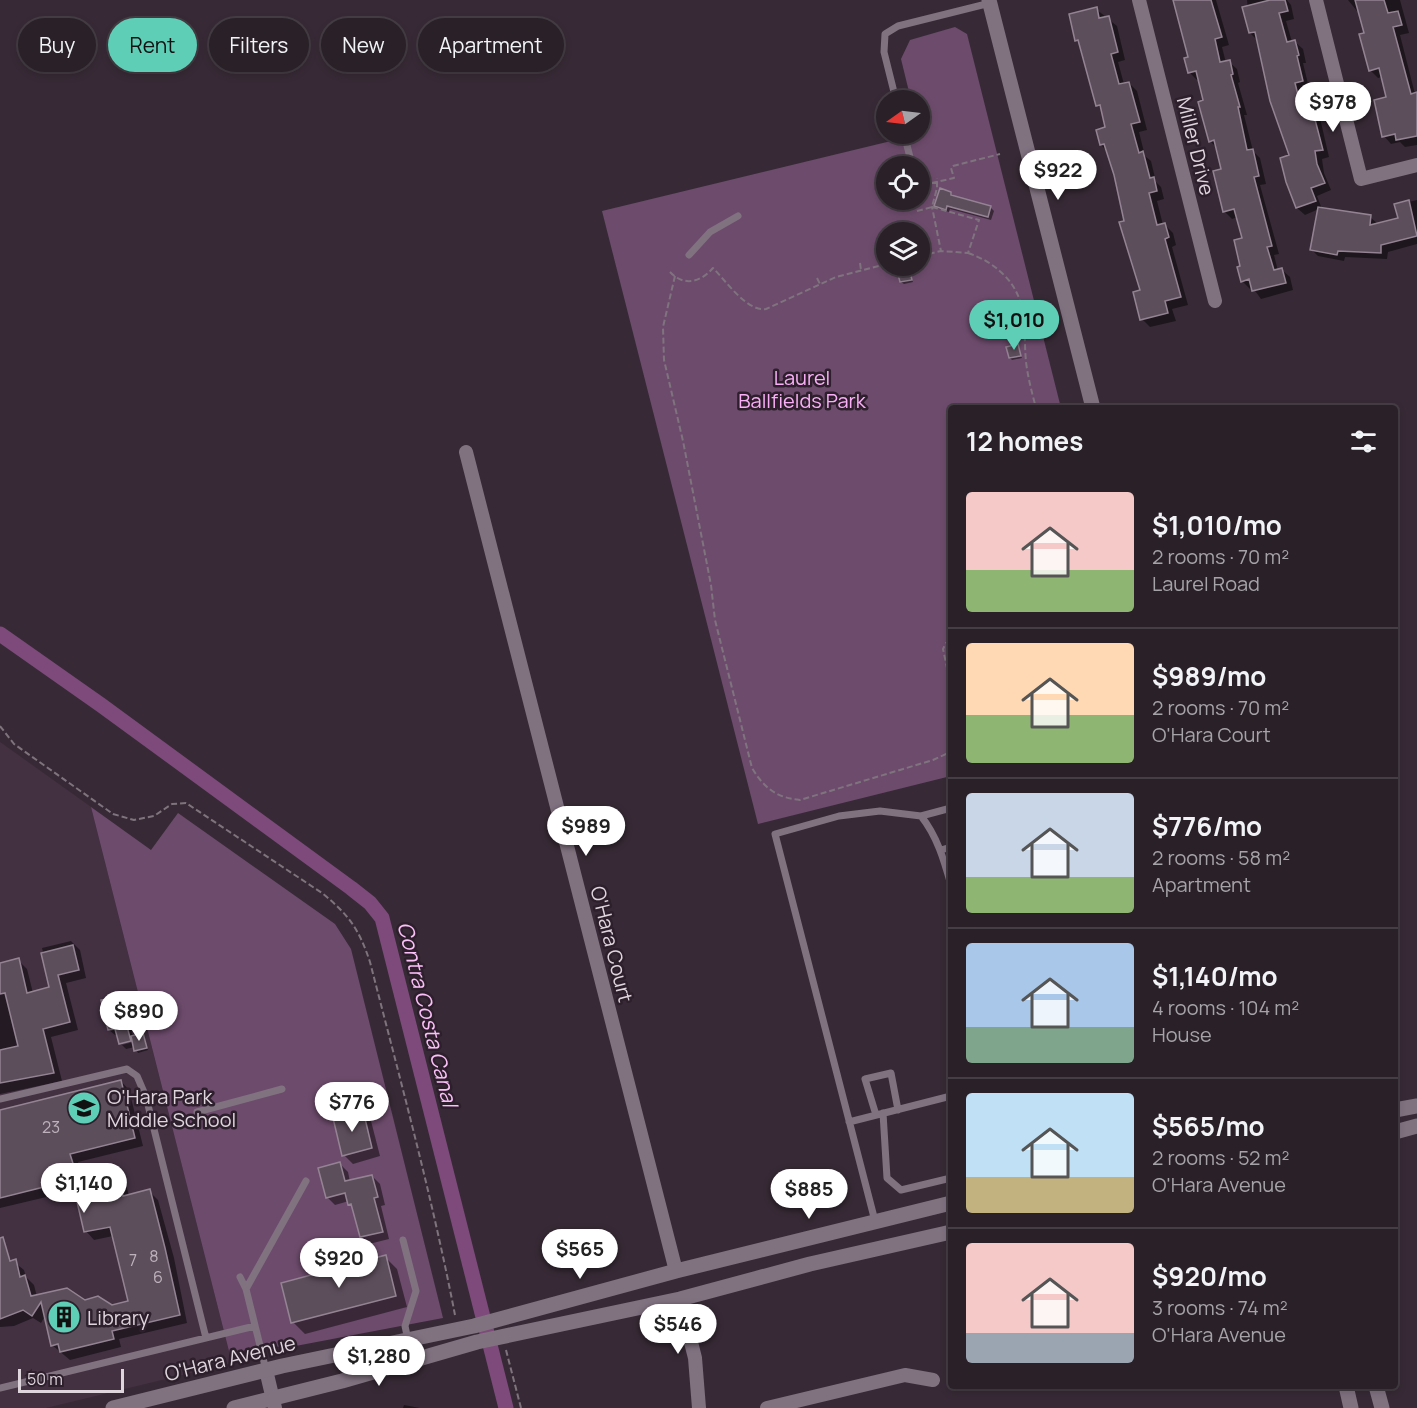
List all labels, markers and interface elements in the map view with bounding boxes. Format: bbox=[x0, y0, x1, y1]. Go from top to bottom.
chip: Buy bbox=[18, 18, 96, 72]
chip: Rent bbox=[108, 18, 197, 72]
chip: Filters bbox=[209, 18, 309, 72]
chip: New bbox=[321, 18, 406, 72]
chip: Apartment bbox=[418, 18, 564, 72]
pin: $978 bbox=[1297, 82, 1369, 133]
text: $978 bbox=[1309, 88, 1357, 115]
north arrow bbox=[876, 90, 930, 144]
map controls bbox=[876, 90, 930, 276]
street label: Miller Drive bbox=[1171, 94, 1221, 198]
pin: $922 bbox=[1022, 150, 1094, 201]
button: locate bbox=[876, 156, 930, 210]
text: $922 bbox=[1034, 156, 1082, 183]
button: layers bbox=[876, 222, 930, 276]
pin: $1,010 bbox=[965, 300, 1063, 351]
text: $1,010 bbox=[983, 306, 1045, 333]
park label: Laurel Ballfields Park bbox=[738, 364, 867, 414]
text: 12 homes bbox=[966, 423, 1083, 459]
icon: filters bbox=[1347, 425, 1380, 458]
text: $1,010/mo bbox=[1152, 507, 1282, 543]
icon: home bbox=[1014, 516, 1086, 588]
text: 2 rooms · 70 m² bbox=[1152, 543, 1289, 570]
text: Laurel Road bbox=[1152, 570, 1260, 597]
text: $989/mo bbox=[1152, 658, 1266, 694]
icon: home bbox=[1014, 667, 1086, 739]
text: 2 rooms · 70 m² bbox=[1152, 694, 1289, 721]
text: O'Hara Court bbox=[1152, 721, 1271, 748]
pin: $989 bbox=[550, 806, 622, 857]
text: $776/mo bbox=[1152, 808, 1262, 844]
text: $989 bbox=[561, 812, 611, 839]
icon: home bbox=[1014, 817, 1086, 889]
text: 2 rooms · 58 m² bbox=[1152, 844, 1290, 871]
text: Apartment bbox=[1152, 871, 1251, 898]
street label: O'Hara Court bbox=[585, 883, 639, 1005]
water label: Contra Costa Canal bbox=[391, 919, 465, 1112]
text: $1,140/mo bbox=[1152, 958, 1277, 994]
icon: home bbox=[1014, 967, 1086, 1039]
pin: $890 bbox=[103, 991, 175, 1042]
text: 4 rooms · 104 m² bbox=[1152, 994, 1299, 1021]
text: $890 bbox=[114, 997, 164, 1024]
text: House bbox=[1152, 1021, 1212, 1048]
pin: $776 bbox=[316, 1082, 388, 1133]
place label: O'Hara Park Middle School bbox=[107, 1083, 236, 1133]
text: $776 bbox=[329, 1088, 375, 1115]
school or university icon: O'Hara Park Middle School bbox=[66, 1090, 102, 1126]
text: $565/mo bbox=[1152, 1108, 1265, 1144]
house number: 23 bbox=[42, 1116, 60, 1138]
icon: home bbox=[1014, 1117, 1086, 1189]
text: 2 rooms · 52 m² bbox=[1152, 1144, 1289, 1171]
pin: $1,140 bbox=[35, 1163, 133, 1214]
text: $1,140 bbox=[55, 1169, 113, 1196]
pin: $885 bbox=[773, 1169, 845, 1220]
text: O'Hara Avenue bbox=[1152, 1171, 1286, 1198]
text: $885 bbox=[785, 1175, 833, 1202]
pin: $565 bbox=[544, 1229, 616, 1280]
text: $565 bbox=[556, 1235, 604, 1262]
pin: $920 bbox=[303, 1238, 375, 1289]
text: $920 bbox=[314, 1244, 364, 1271]
house number: 8 bbox=[149, 1245, 159, 1267]
house number: 7 bbox=[129, 1249, 137, 1271]
text: $920/mo bbox=[1152, 1258, 1267, 1294]
house number: 6 bbox=[153, 1266, 163, 1288]
icon: home bbox=[1014, 1267, 1086, 1339]
text: 3 rooms · 74 m² bbox=[1152, 1294, 1288, 1321]
building icon: Library bbox=[46, 1299, 82, 1335]
place label: Library bbox=[87, 1304, 150, 1331]
pin: $546 bbox=[642, 1304, 714, 1355]
text: $546 bbox=[654, 1310, 702, 1337]
text: O'Hara Avenue bbox=[1152, 1321, 1286, 1348]
street label: O'Hara Avenue bbox=[162, 1329, 298, 1387]
pin: $1,280 bbox=[330, 1336, 428, 1387]
text: $1,280 bbox=[347, 1342, 411, 1369]
scale bar bbox=[18, 1366, 124, 1394]
text: 50 m bbox=[27, 1368, 63, 1390]

